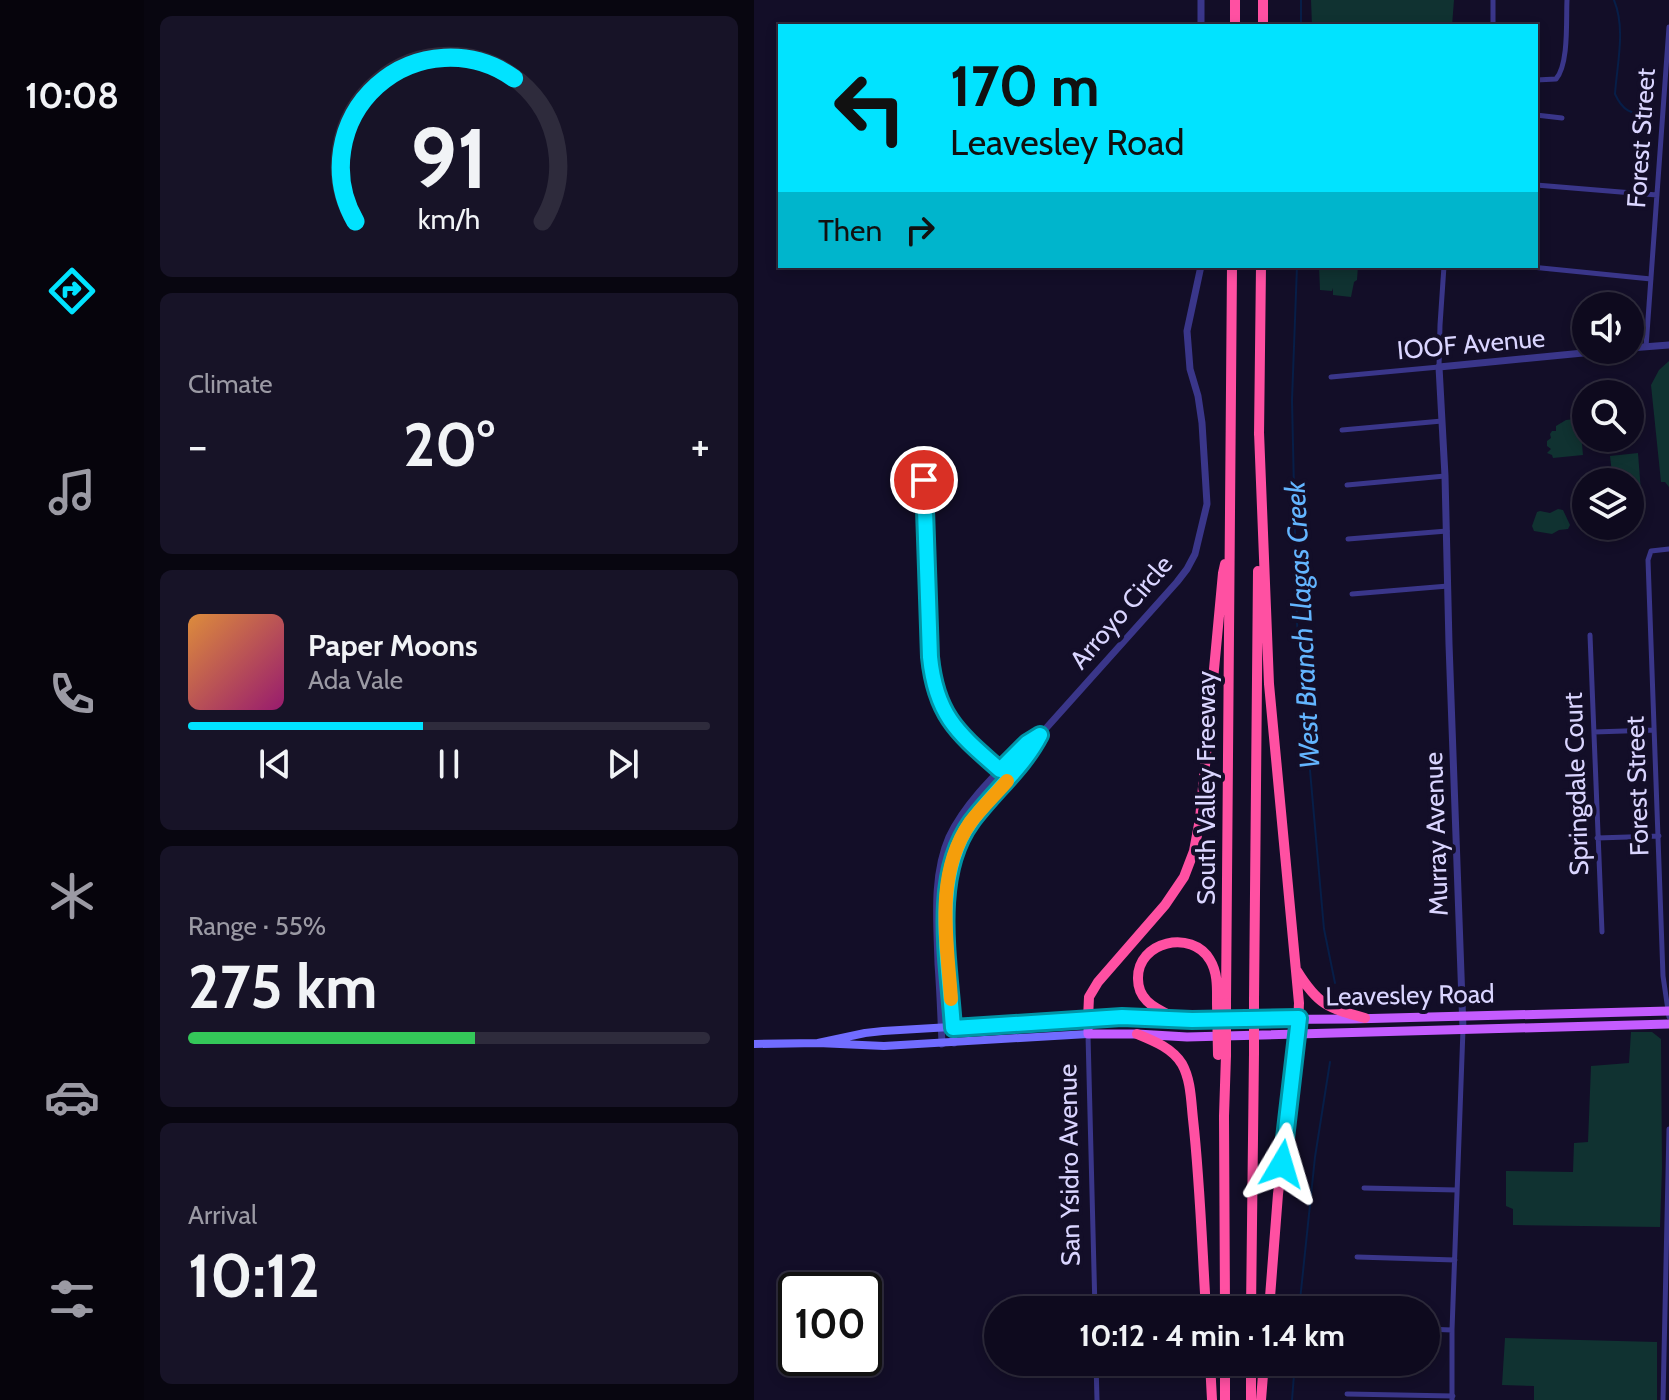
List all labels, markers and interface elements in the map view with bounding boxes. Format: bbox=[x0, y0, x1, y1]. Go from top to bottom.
text: 170 m bbox=[950, 52, 1100, 120]
icon: left bbox=[818, 56, 922, 160]
street label: Forest Street bbox=[1620, 67, 1662, 209]
text: 10:08 bbox=[25, 73, 119, 117]
text: 91 bbox=[410, 108, 488, 209]
text: Leavesley Road bbox=[950, 120, 1184, 164]
text: km/h bbox=[418, 202, 480, 237]
icon: right bbox=[898, 208, 942, 252]
text: Then bbox=[818, 212, 882, 249]
icon: directions bbox=[44, 263, 100, 319]
map controls bbox=[1572, 292, 1644, 540]
button: sound bbox=[1572, 292, 1644, 364]
street label: IOOF Avenue bbox=[1396, 322, 1546, 366]
text: Climate bbox=[188, 368, 273, 400]
button: search bbox=[1572, 380, 1644, 452]
text: 20° bbox=[403, 408, 495, 481]
text: − bbox=[188, 419, 207, 472]
text: + bbox=[691, 419, 710, 472]
pin bbox=[890, 446, 958, 514]
icon: arrive bbox=[902, 458, 946, 502]
icon: music bbox=[44, 464, 100, 520]
button: layers bbox=[1572, 468, 1644, 540]
water label: West Branch Llagas Creek bbox=[1277, 479, 1327, 770]
street label: Arroyo Circle bbox=[1063, 548, 1179, 676]
text: Paper Moons bbox=[308, 627, 478, 664]
text: Ada Vale bbox=[308, 664, 403, 696]
icon: phone bbox=[44, 666, 100, 722]
street label: South Valley Freeway bbox=[1190, 671, 1222, 905]
street label: Springdale Court bbox=[1557, 692, 1595, 876]
street label: Forest Street bbox=[1619, 715, 1655, 857]
icon: previous bbox=[253, 742, 297, 786]
icon: pause bbox=[427, 742, 471, 786]
icon: next bbox=[601, 742, 645, 786]
street label: Murray Avenue bbox=[1417, 751, 1455, 917]
icon: climate bbox=[44, 868, 100, 924]
text: Range · 55% bbox=[188, 910, 326, 942]
text: 275 km bbox=[188, 950, 377, 1023]
street label: Leavesley Road bbox=[1325, 978, 1495, 1012]
street label: San Ysidro Avenue bbox=[1051, 1064, 1087, 1266]
icon: car bbox=[44, 1069, 100, 1125]
position arrow bbox=[1240, 1122, 1324, 1206]
text: Arrival bbox=[188, 1199, 257, 1231]
text: 10:12 bbox=[188, 1239, 320, 1312]
icon: filters bbox=[44, 1271, 100, 1327]
speed limit sign: 100 bbox=[778, 1272, 882, 1376]
text: 10:12 · 4 min · 1.4 km bbox=[1079, 1317, 1345, 1354]

